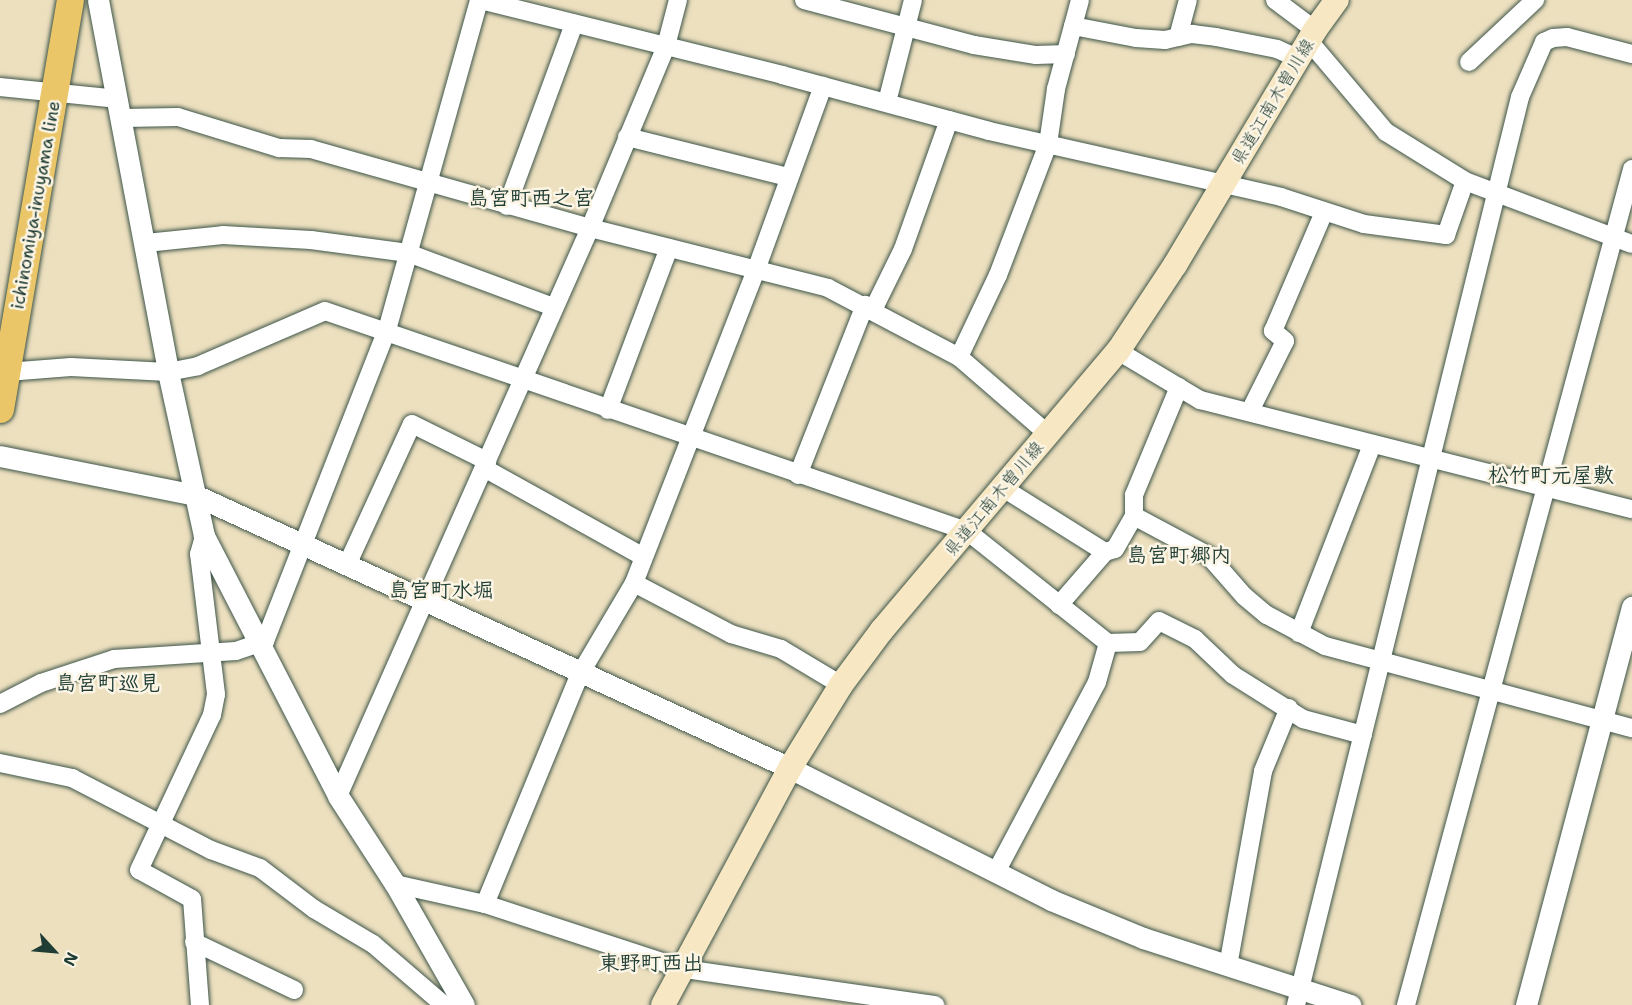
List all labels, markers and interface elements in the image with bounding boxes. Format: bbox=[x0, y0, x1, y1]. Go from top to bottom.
street label: 県道江南木曽川線 bbox=[1227, 35, 1319, 169]
street label: ichinomiya-inuyama line bbox=[7, 99, 65, 311]
district label: 島宮町西之宮 bbox=[468, 185, 594, 211]
street label: 県道江南木曽川線 bbox=[939, 437, 1049, 561]
district label: 松竹町元屋敷 bbox=[1488, 462, 1614, 488]
district label: 島宮町郷内 bbox=[1127, 542, 1231, 568]
district label: 島宮町水堀 bbox=[389, 577, 493, 603]
district label: 島宮町巡見 bbox=[56, 670, 160, 696]
north arrow bbox=[24, 921, 84, 981]
text: N bbox=[58, 949, 83, 969]
district label: 東野町西出 bbox=[599, 950, 703, 976]

